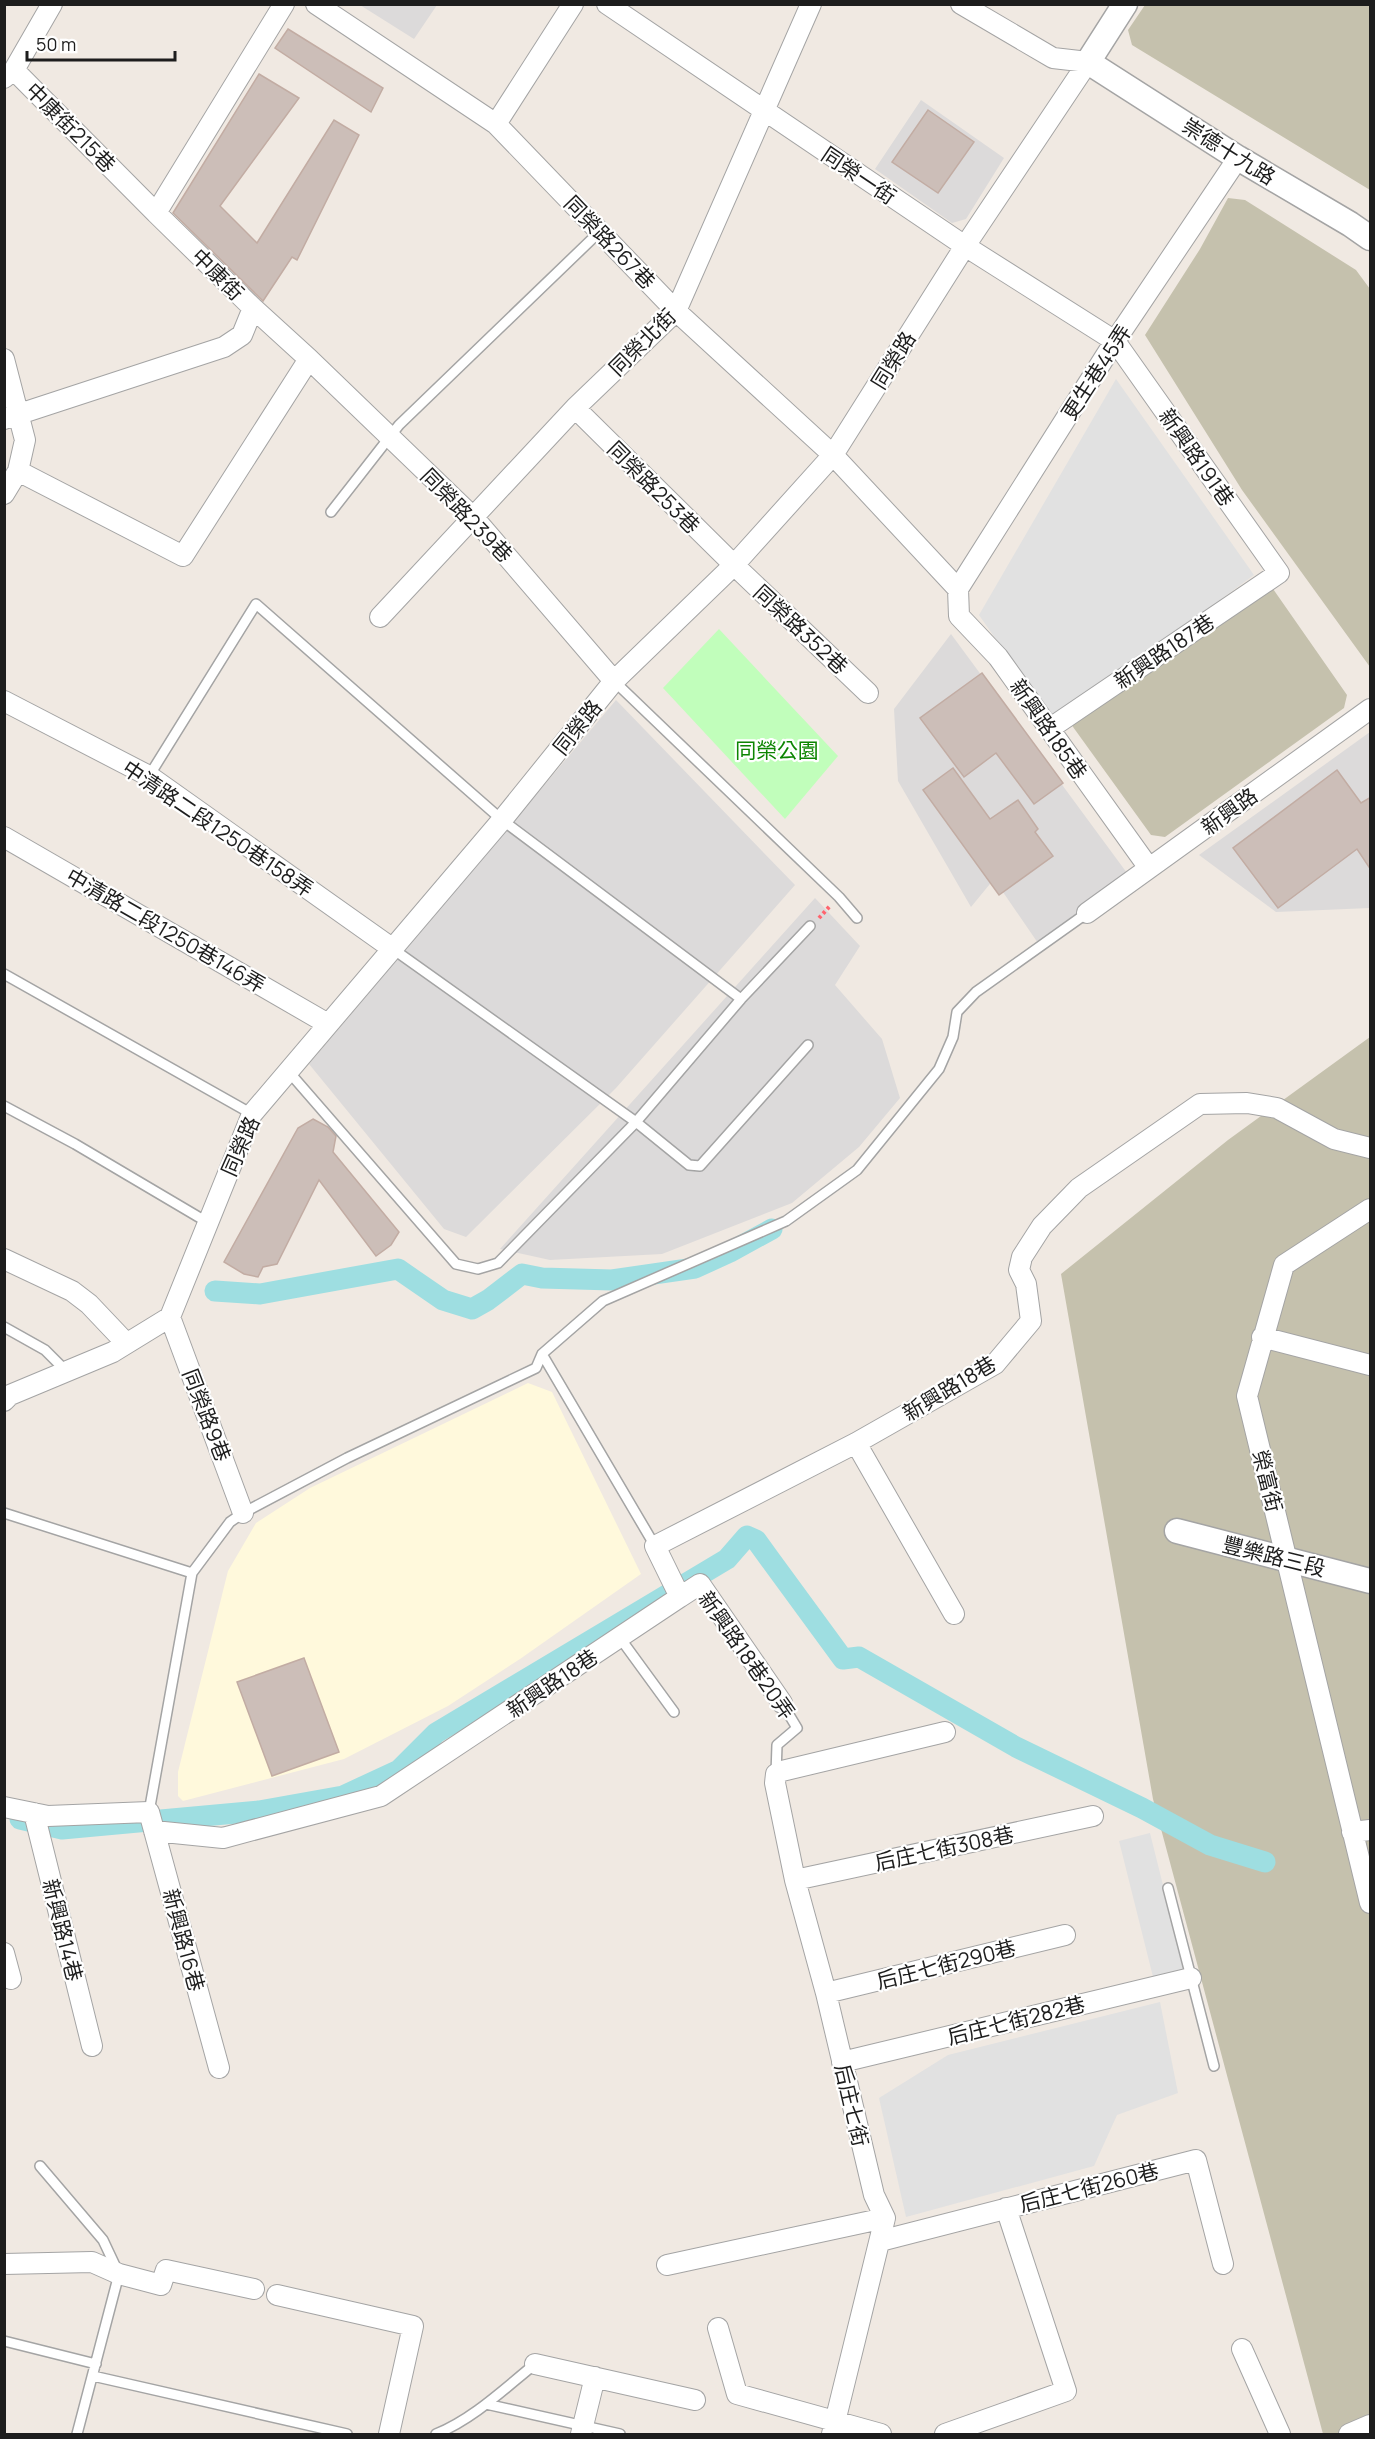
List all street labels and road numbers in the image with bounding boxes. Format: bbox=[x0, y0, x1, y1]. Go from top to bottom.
street label: 中康街215巷 bbox=[20, 76, 122, 178]
street label: 崇德十九路 bbox=[1177, 111, 1281, 191]
street label: 同榮一街 bbox=[816, 140, 902, 210]
street label: 同榮路267巷 bbox=[558, 189, 662, 295]
street label: 中康街 bbox=[186, 242, 250, 306]
street label: 同榮北街 bbox=[602, 302, 682, 382]
street label: 更生巷45弄 bbox=[1055, 319, 1137, 425]
street label: 同榮路 bbox=[864, 326, 922, 394]
street label: 新興路191巷 bbox=[1153, 403, 1241, 511]
street label: 同榮路253巷 bbox=[602, 435, 706, 539]
street label: 同榮路239巷 bbox=[415, 462, 519, 568]
street label: 同榮路352巷 bbox=[748, 578, 854, 680]
street label: 新興路187巷 bbox=[1109, 607, 1219, 695]
street label: 新興路185巷 bbox=[1004, 673, 1094, 785]
street label: 同榮路 bbox=[546, 694, 608, 760]
street label: 中清路二段1250巷158弄 bbox=[117, 754, 319, 902]
street label: 新興路 bbox=[1195, 781, 1263, 841]
street label: 中清路二段1250巷146弄 bbox=[61, 861, 271, 999]
street label: 同榮路 bbox=[214, 1112, 266, 1180]
street label: 新興路18巷 bbox=[897, 1349, 1001, 1427]
street label: 同榮路9巷 bbox=[177, 1365, 237, 1465]
street label: 榮富街 bbox=[1247, 1447, 1289, 1515]
street label: 豐樂路三段 bbox=[1220, 1530, 1328, 1582]
street label: 新興路18巷20弄 bbox=[692, 1585, 802, 1725]
street label: 新興路18巷 bbox=[501, 1642, 603, 1724]
street label: 后庄七街308巷 bbox=[872, 1820, 1016, 1876]
street label: 新興路14巷 bbox=[37, 1876, 89, 1984]
street label: 新興路16巷 bbox=[157, 1886, 211, 1994]
street label: 后庄七街290巷 bbox=[873, 1933, 1019, 1995]
street label: 后庄七街282巷 bbox=[944, 1989, 1088, 2051]
street label: 后庄七街 bbox=[829, 2061, 875, 2149]
street label: 后庄七街260巷 bbox=[1016, 2156, 1162, 2218]

